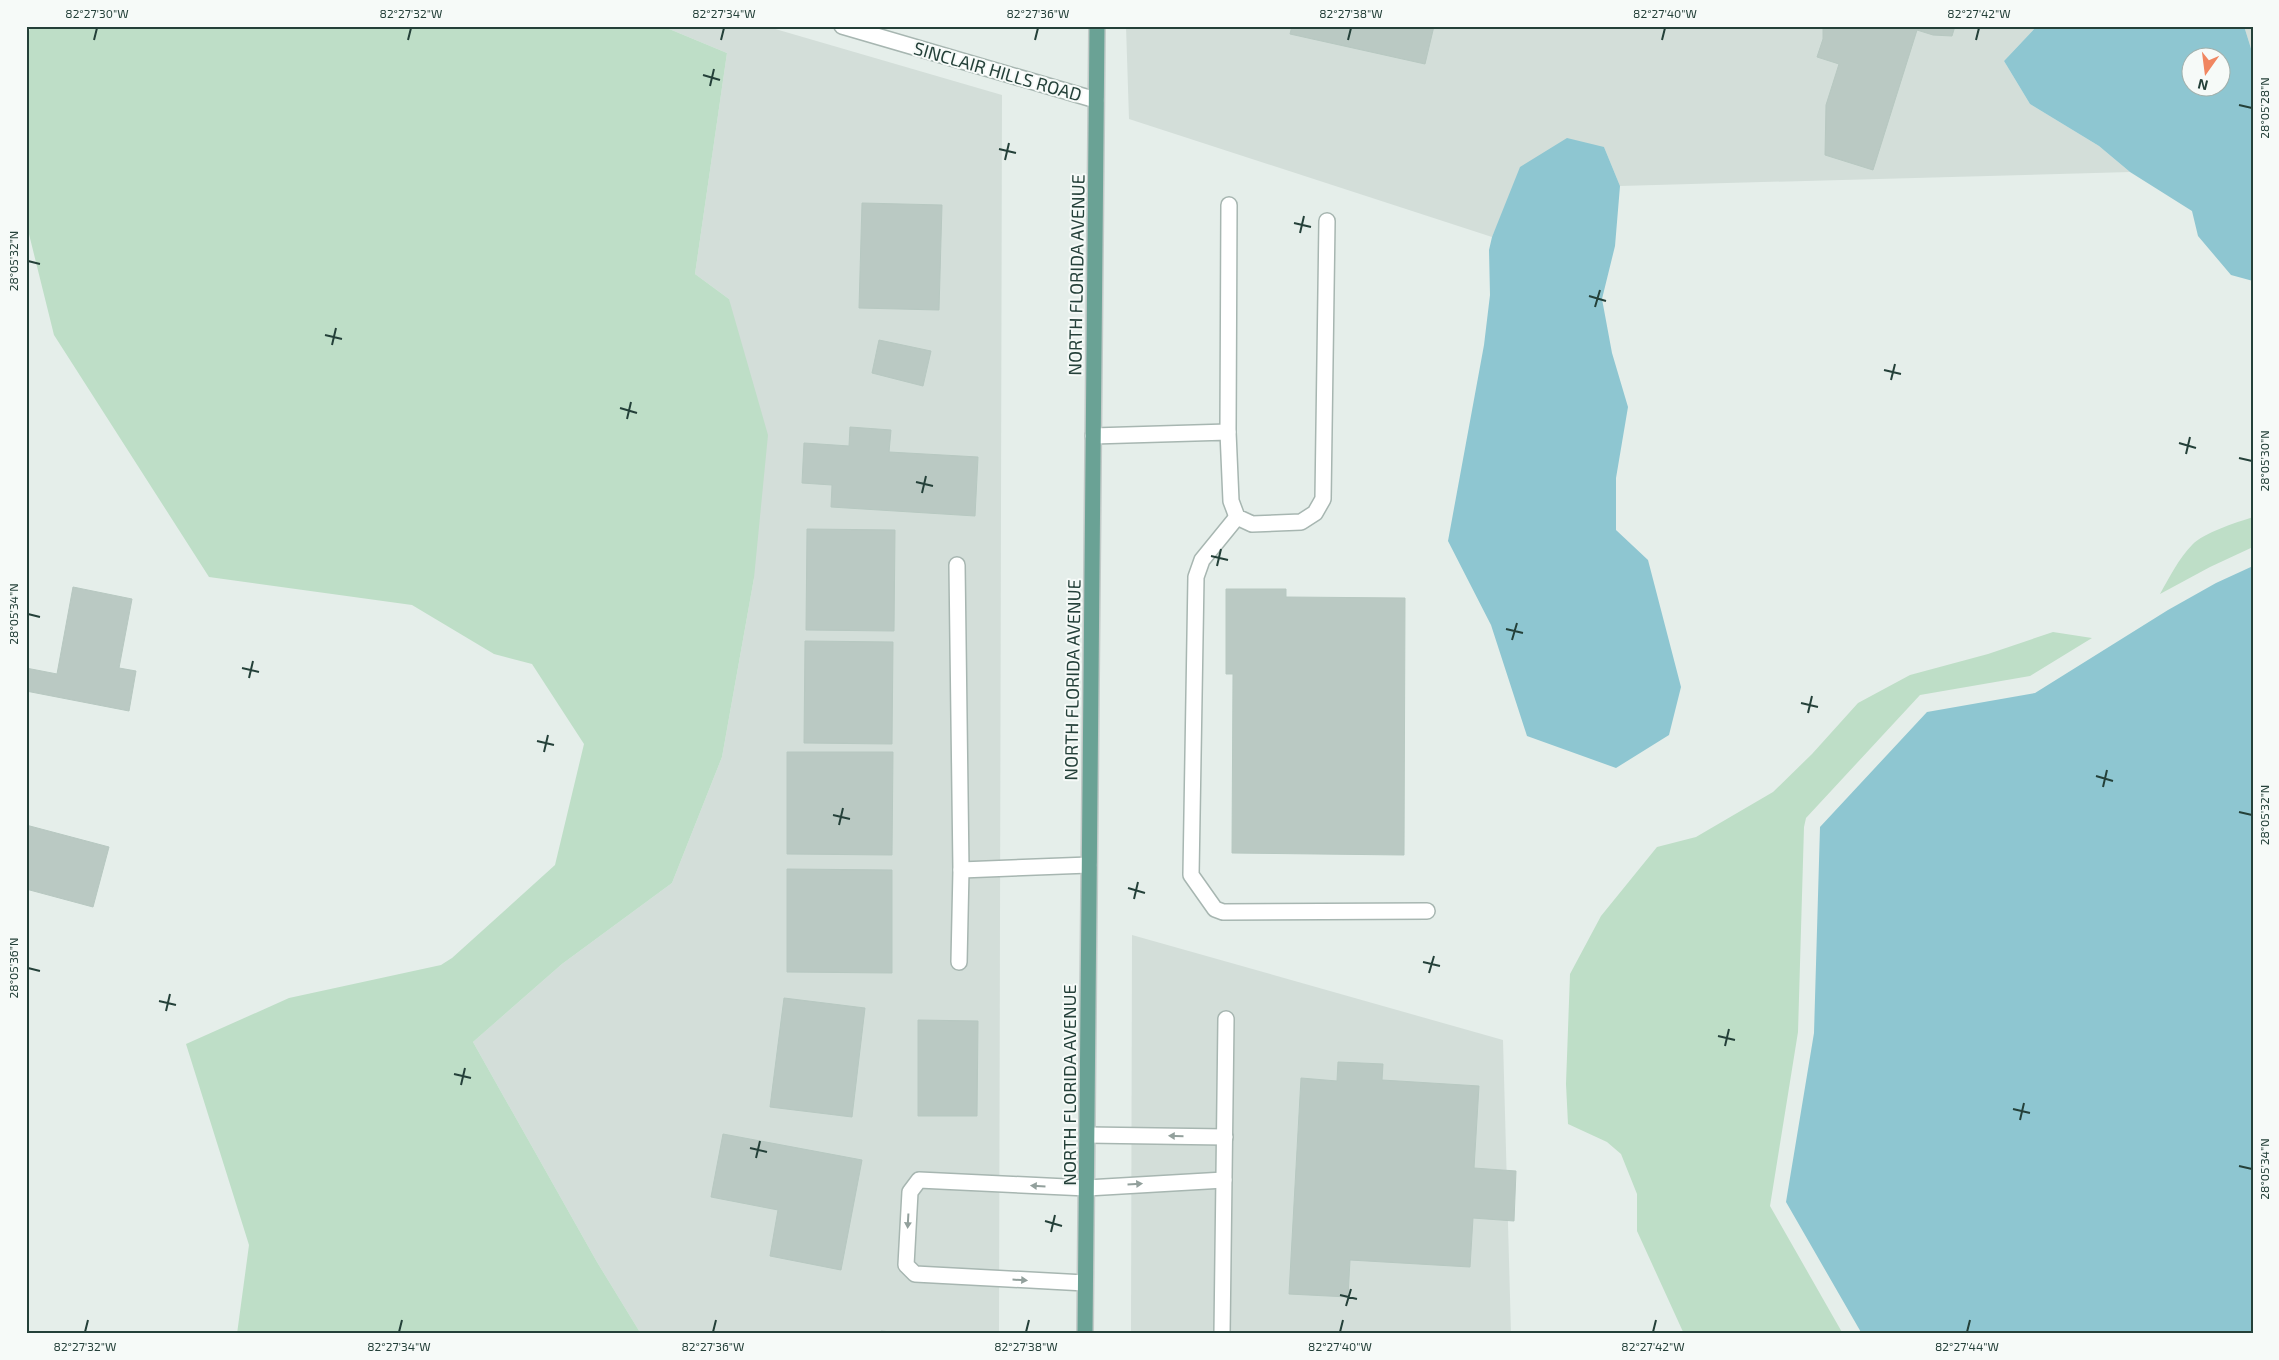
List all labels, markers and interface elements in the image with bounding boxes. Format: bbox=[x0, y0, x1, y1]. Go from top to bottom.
text: 82°27'30"W bbox=[65, 6, 129, 20]
text: 82°27'32"W bbox=[380, 6, 442, 20]
text: 82°27'34"W bbox=[692, 6, 756, 20]
text: 82°27'36"W bbox=[1007, 6, 1069, 20]
text: 82°27'38"W bbox=[1319, 6, 1383, 20]
text: 82°27'40"W bbox=[1633, 6, 1697, 20]
text: 82°27'42"W bbox=[1947, 6, 2011, 20]
street label: SINCLAIR HILLS ROAD bbox=[912, 36, 1084, 106]
north arrow bbox=[2182, 48, 2232, 98]
text: N bbox=[2196, 76, 2210, 95]
text: 28°05'28"N bbox=[2257, 77, 2271, 139]
street label: NORTH FLORIDA AVENUE bbox=[1063, 174, 1089, 376]
text: 28°05'32"N bbox=[6, 231, 20, 291]
text: 28°05'30"N bbox=[2257, 430, 2271, 492]
street label: NORTH FLORIDA AVENUE bbox=[1059, 579, 1085, 781]
text: 28°05'34"N bbox=[6, 583, 20, 645]
text: 28°05'32"N bbox=[2257, 785, 2271, 845]
text: 28°05'36"N bbox=[6, 938, 20, 998]
street label: NORTH FLORIDA AVENUE bbox=[1058, 984, 1080, 1186]
one-way arrow bbox=[1168, 1132, 1184, 1140]
text: 28°05'34"N bbox=[2257, 1138, 2271, 1200]
one-way arrow bbox=[1127, 1180, 1143, 1188]
one-way arrow bbox=[1030, 1181, 1046, 1189]
one-way arrow bbox=[904, 1213, 912, 1229]
one-way arrow bbox=[1012, 1276, 1028, 1284]
text: 82°27'32"W bbox=[54, 1339, 116, 1353]
text: 82°27'34"W bbox=[367, 1339, 431, 1353]
text: 82°27'36"W bbox=[682, 1339, 744, 1353]
text: 82°27'38"W bbox=[994, 1339, 1058, 1353]
text: 82°27'40"W bbox=[1308, 1339, 1372, 1353]
text: 82°27'42"W bbox=[1621, 1339, 1685, 1353]
text: 82°27'44"W bbox=[1935, 1339, 1999, 1353]

